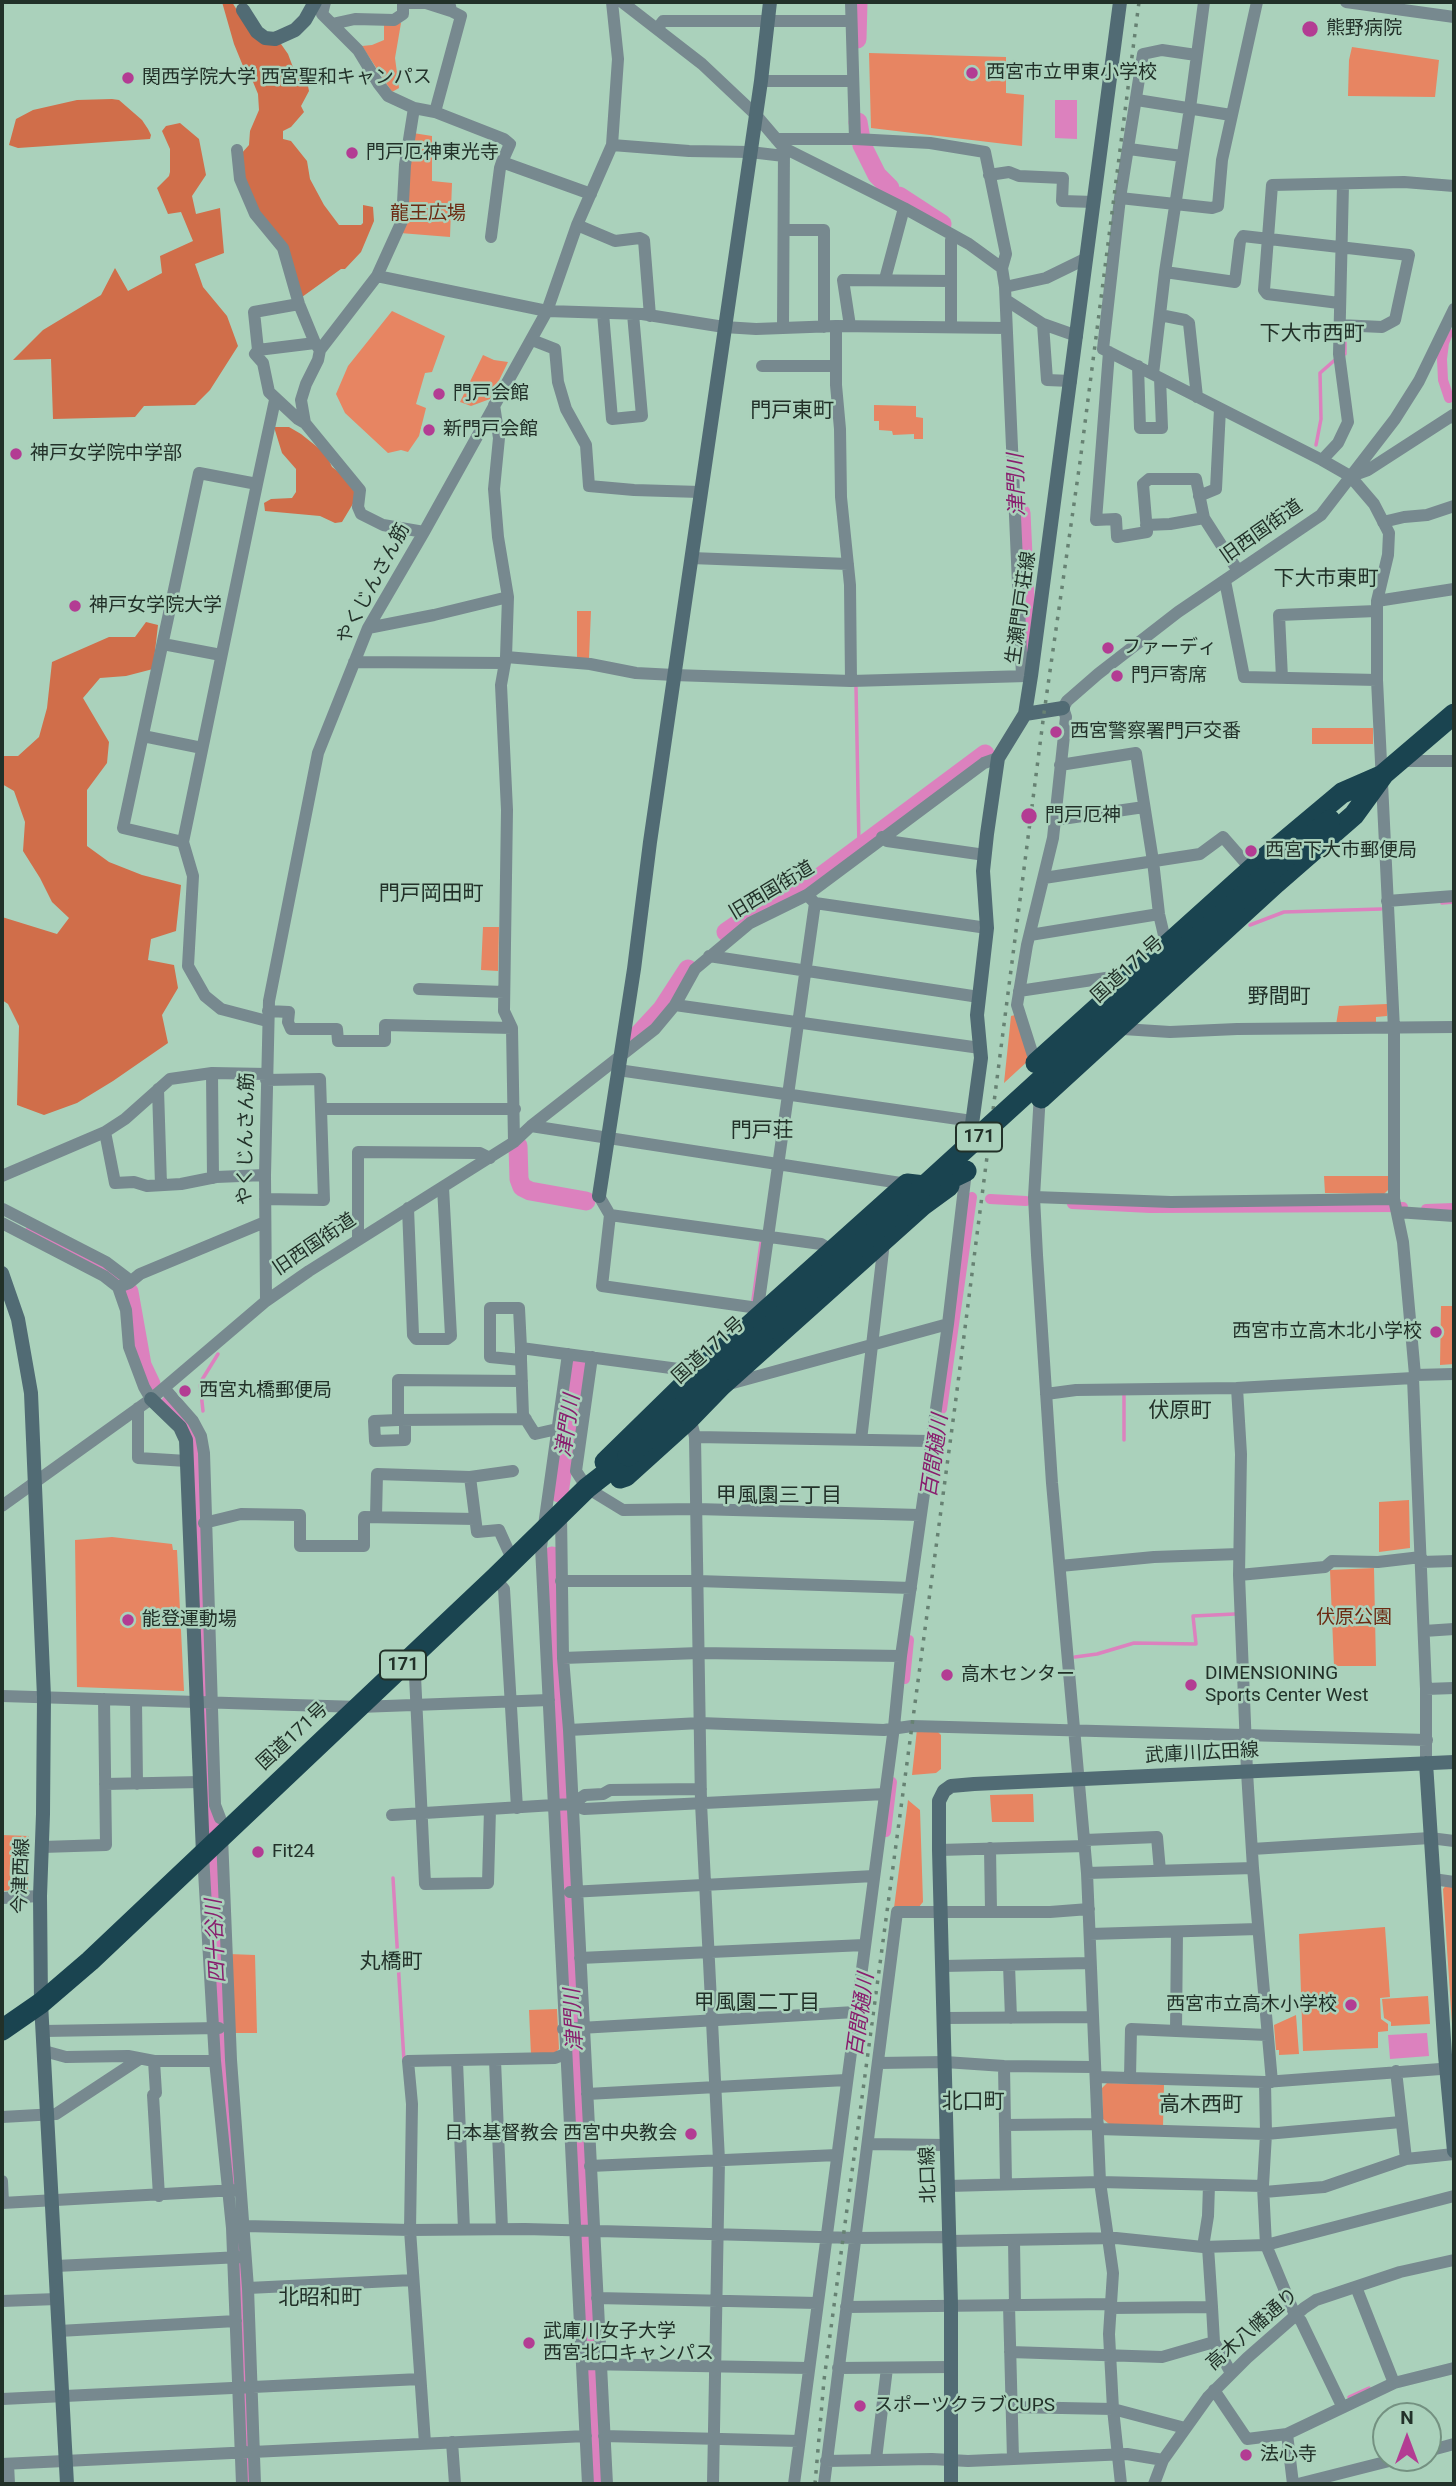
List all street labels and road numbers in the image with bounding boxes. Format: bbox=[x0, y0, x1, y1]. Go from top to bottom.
street label: 旧西国街道 bbox=[1217, 495, 1307, 569]
street label: やくじんさん筋 bbox=[333, 520, 415, 648]
street label: 生瀬門戸荘線 bbox=[1003, 550, 1041, 666]
street label: 旧西国街道 bbox=[725, 857, 819, 925]
street label: 国道171号 bbox=[1087, 932, 1169, 1008]
street label: やくじんさん筋 bbox=[234, 1072, 260, 1206]
road number: 171 bbox=[956, 1122, 1002, 1152]
street label: 旧西国街道 bbox=[269, 1209, 361, 1281]
street label: 国道171号 bbox=[668, 1313, 750, 1389]
road number: 171 bbox=[380, 1650, 426, 1680]
street label: 国道171号 bbox=[253, 1698, 333, 1776]
street label: 武庫川広田線 bbox=[1144, 1740, 1260, 1768]
street label: 今津西線 bbox=[9, 1838, 35, 1914]
street label: 北口線 bbox=[917, 2146, 941, 2204]
street label: 高木八幡通り bbox=[1203, 2284, 1303, 2376]

